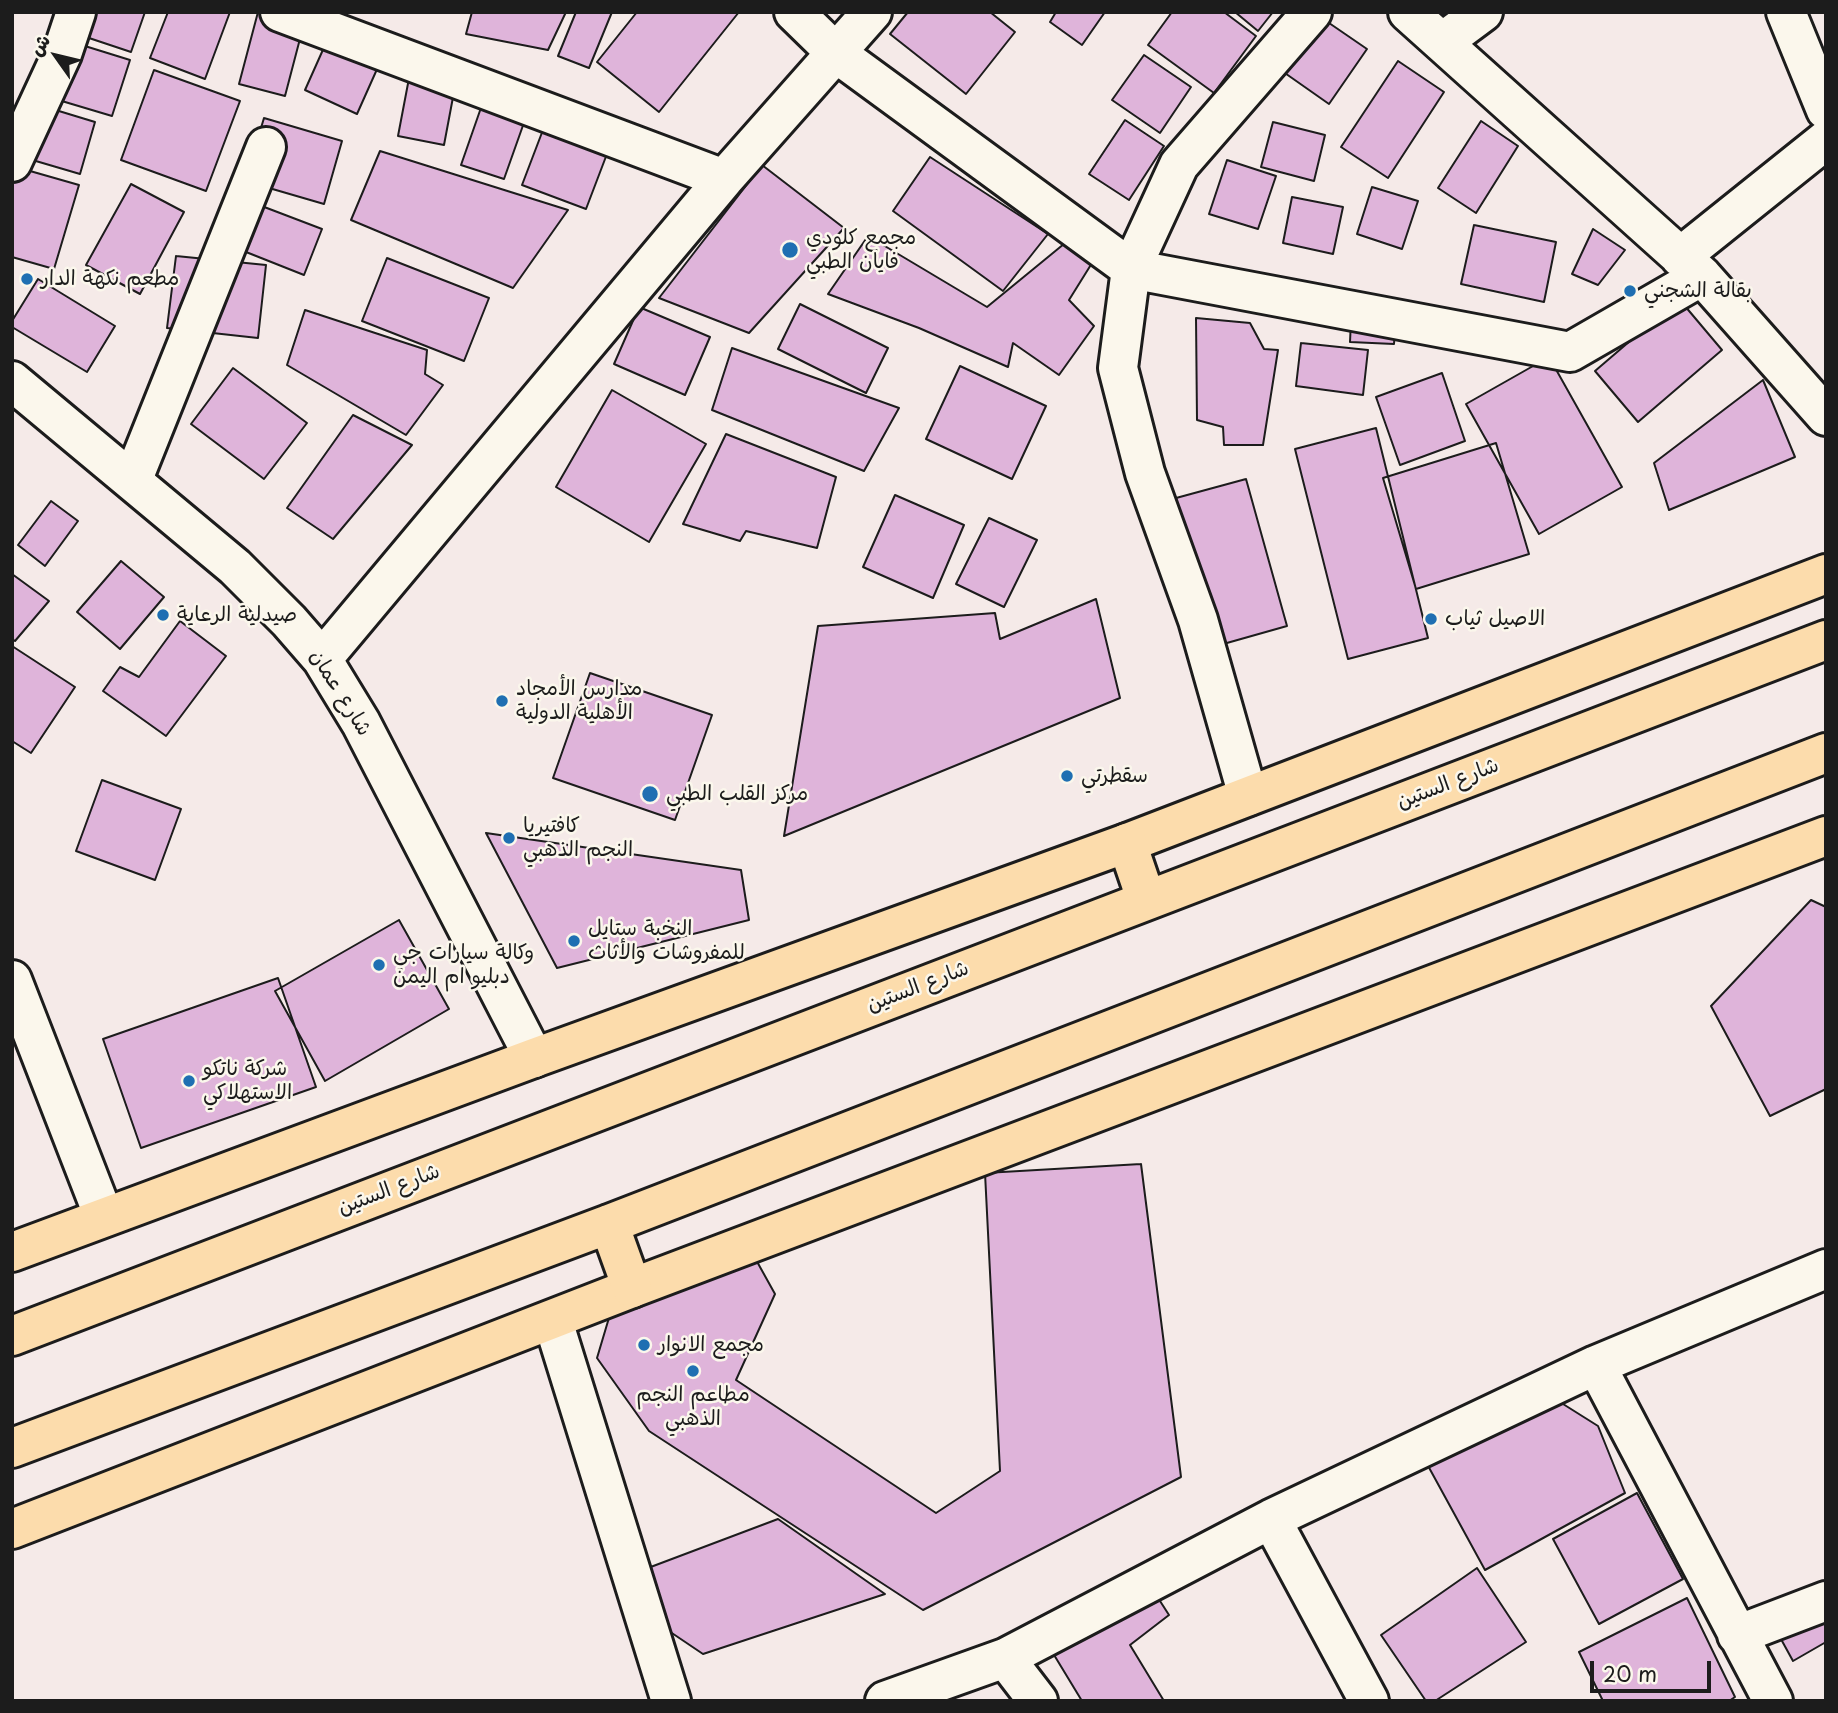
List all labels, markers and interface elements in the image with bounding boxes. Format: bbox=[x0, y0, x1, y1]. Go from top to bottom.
north arrow bbox=[21, 21, 91, 91]
text: ش bbox=[21, 28, 56, 61]
place label: مجمع كلودي فايان الطبي bbox=[806, 225, 916, 275]
marker: مجمع كلودي فايان الطبي bbox=[780, 240, 800, 260]
place label: مطعم نكهة الدار bbox=[41, 266, 179, 292]
marker: مطعم نكهة الدار bbox=[19, 271, 35, 287]
place label: بقالة الشجني bbox=[1644, 278, 1752, 304]
marker: بقالة الشجني bbox=[1622, 283, 1638, 299]
place label: صيدلية الرعاية bbox=[177, 602, 297, 628]
place label: الاصيل ثياب bbox=[1445, 606, 1545, 632]
marker: صيدلية الرعاية bbox=[155, 607, 171, 623]
marker: الاصيل ثياب bbox=[1423, 611, 1439, 627]
street label: شارع عمان bbox=[304, 645, 376, 741]
place label: مدارس الأمجاد الأهلية الدولية bbox=[516, 676, 642, 726]
marker: مدارس الأمجاد الأهلية الدولية bbox=[494, 693, 510, 709]
street label: شارع الستين bbox=[1393, 753, 1503, 815]
place label: سقطرتي bbox=[1081, 763, 1148, 789]
marker: سقطرتي bbox=[1059, 768, 1075, 784]
place label: مركز القلب الطبي bbox=[666, 781, 808, 807]
marker: مركز القلب الطبي bbox=[640, 784, 660, 804]
place label: كافتيريا النجم الذهبي bbox=[523, 813, 633, 863]
marker: كافتيريا النجم الذهبي bbox=[501, 830, 517, 846]
place label: النخبة ستايل للمفروشات والأثاث bbox=[588, 916, 745, 966]
marker: النخبة ستايل للمفروشات والأثاث bbox=[566, 933, 582, 949]
place label: وكالة سيارات جي دبليو ام اليمن bbox=[393, 940, 534, 990]
street label: شارع الستين bbox=[863, 956, 973, 1018]
marker: وكالة سيارات جي دبليو ام اليمن bbox=[371, 957, 387, 973]
place label: شركة ناتكو الاستهلاكي bbox=[203, 1056, 292, 1106]
marker: شركة ناتكو الاستهلاكي bbox=[181, 1073, 197, 1089]
street label: شارع الستين bbox=[334, 1159, 444, 1221]
place label: مجمع الانوار bbox=[658, 1332, 764, 1358]
marker: مجمع الانوار bbox=[636, 1337, 652, 1353]
marker: مطاعم النجم الذهبي bbox=[685, 1363, 701, 1379]
place label: مطاعم النجم الذهبي bbox=[636, 1382, 750, 1432]
scale bar bbox=[1593, 1646, 1714, 1690]
text: 20 m bbox=[1603, 1657, 1657, 1689]

